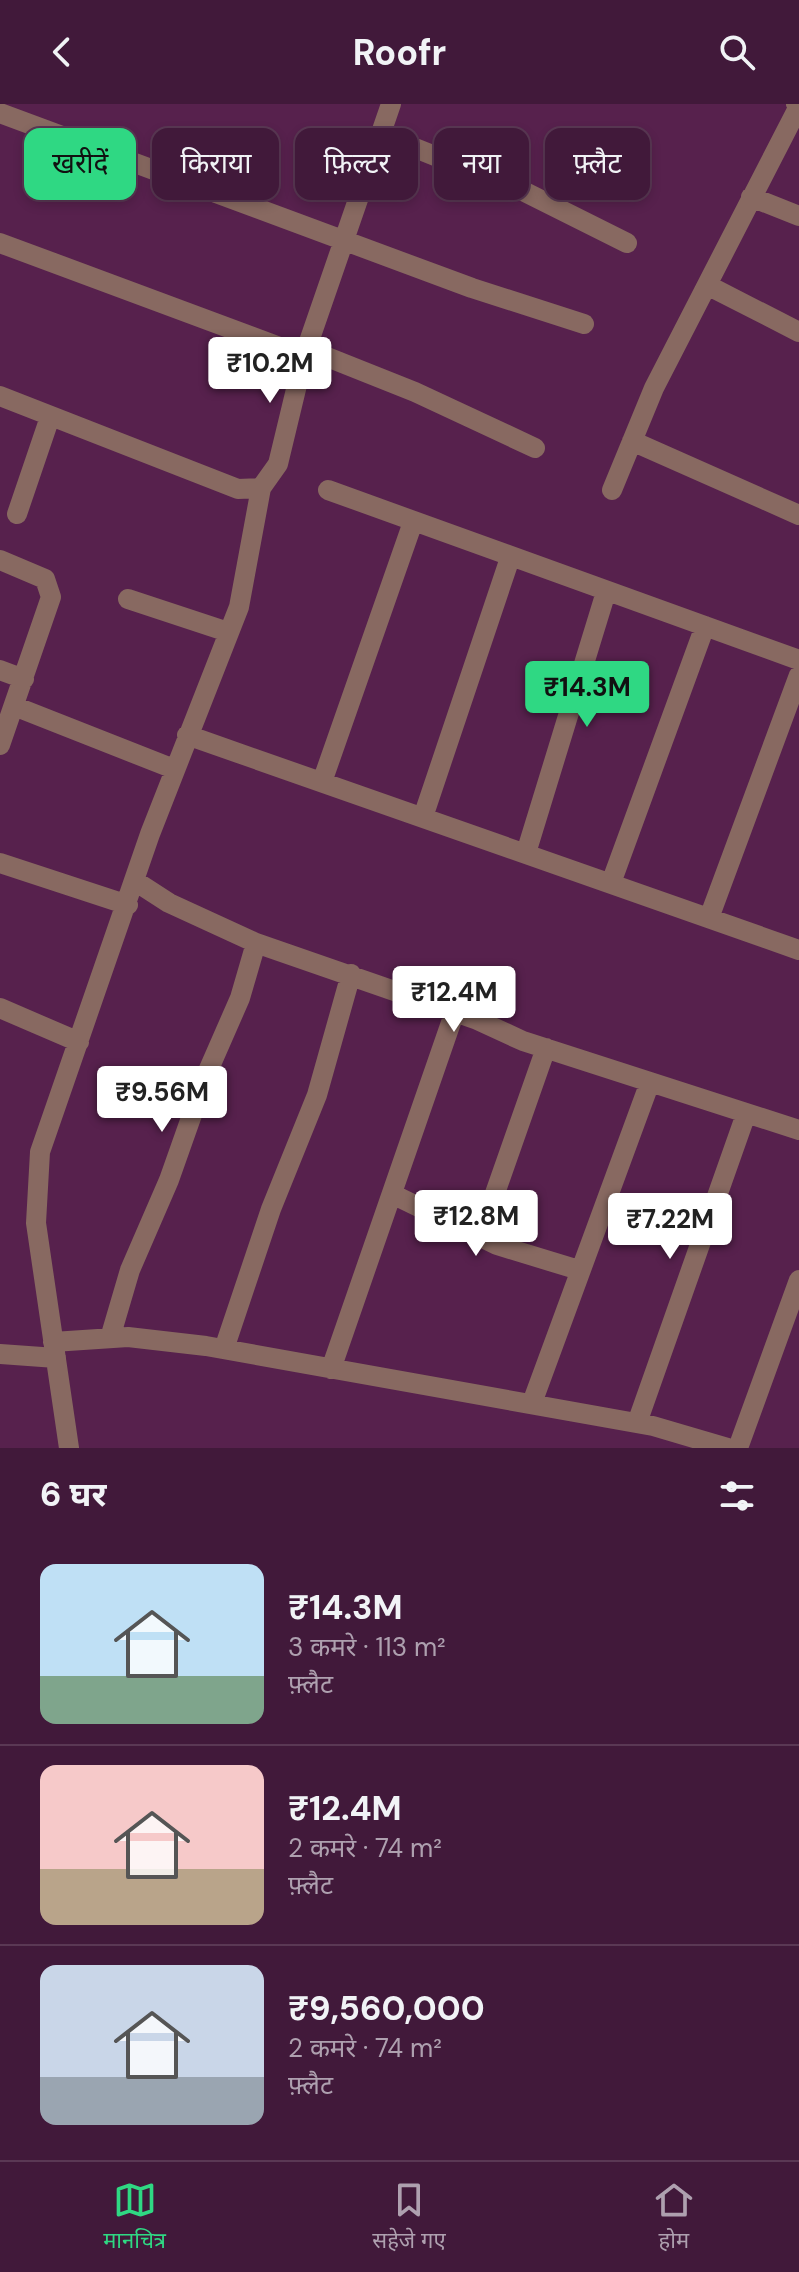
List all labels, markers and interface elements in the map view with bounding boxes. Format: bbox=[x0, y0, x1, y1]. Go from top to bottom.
text: Roofr bbox=[353, 29, 446, 76]
icon: back bbox=[40, 30, 84, 74]
icon: search bbox=[715, 30, 759, 74]
chip: खरीदें bbox=[24, 128, 136, 200]
chip: किराया bbox=[152, 128, 279, 200]
chip: फ़िल्टर bbox=[295, 128, 418, 200]
chip: नया bbox=[434, 128, 529, 200]
chip: फ़्लैट bbox=[545, 128, 650, 200]
pin: ₹10.2M bbox=[205, 337, 335, 405]
text: ₹10.2M bbox=[226, 346, 314, 380]
pin: ₹14.3M bbox=[522, 661, 652, 729]
text: ₹14.3M bbox=[543, 670, 631, 704]
pin: ₹12.4M bbox=[389, 966, 519, 1034]
text: ₹12.4M bbox=[411, 975, 497, 1009]
pin: ₹9.56M bbox=[97, 1066, 227, 1134]
text: ₹9.56M bbox=[115, 1075, 209, 1109]
pin: ₹12.8M bbox=[411, 1190, 541, 1258]
pin: ₹7.22M bbox=[605, 1193, 735, 1261]
text: ₹12.8M bbox=[433, 1199, 519, 1233]
text: ₹7.22M bbox=[626, 1202, 714, 1236]
text: 6 घर bbox=[40, 1472, 107, 1517]
icon: filters bbox=[715, 1474, 759, 1518]
text: ₹14.3M bbox=[288, 1585, 403, 1630]
icon: home bbox=[104, 1596, 200, 1692]
text: 3 कमरे · 113 m² bbox=[288, 1630, 446, 1664]
text: फ़्लैट bbox=[288, 1667, 333, 1701]
text: ₹12.4M bbox=[288, 1786, 402, 1831]
icon: home bbox=[104, 1797, 200, 1893]
text: 2 कमरे · 74 m² bbox=[288, 1831, 442, 1865]
text: फ़्लैट bbox=[288, 1868, 333, 1902]
text: ₹9,560,000 bbox=[288, 1986, 485, 2031]
icon: home bbox=[104, 1997, 200, 2093]
text: 2 कमरे · 74 m² bbox=[288, 2031, 442, 2065]
text: फ़्लैट bbox=[288, 2068, 333, 2102]
tab: मानचित्र bbox=[103, 2178, 166, 2257]
tab: सहेजे गए bbox=[372, 2178, 446, 2257]
tab: होम bbox=[652, 2178, 696, 2257]

